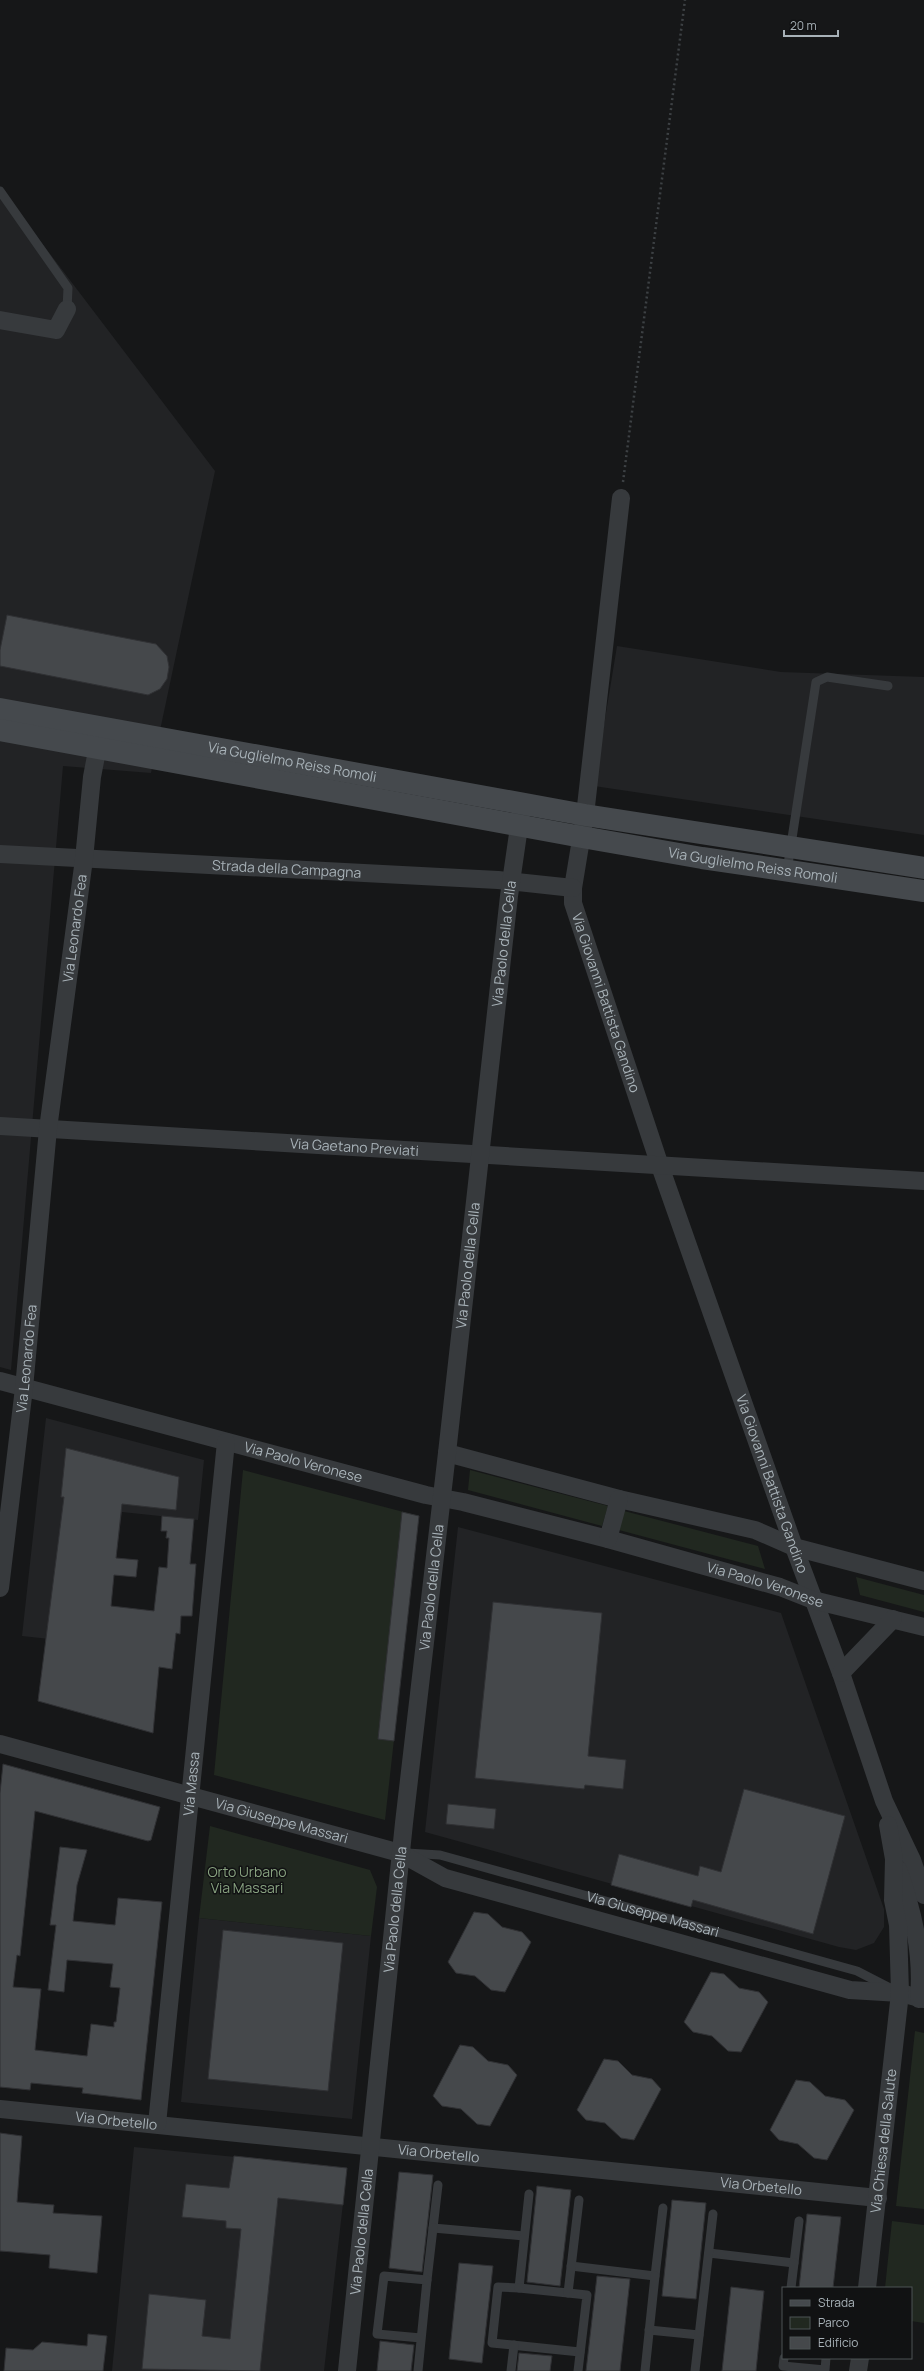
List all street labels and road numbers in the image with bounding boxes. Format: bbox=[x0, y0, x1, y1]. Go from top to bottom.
street label: Via Guglielmo Reiss Romoli bbox=[206, 737, 378, 786]
street label: Via Guglielmo Reiss Romoli bbox=[667, 842, 839, 887]
street label: Strada della Campagna bbox=[211, 855, 362, 882]
street label: Via Leonardo Fea bbox=[58, 873, 91, 983]
street label: Via Paolo della Cella bbox=[487, 879, 520, 1008]
street label: Via Giovanni Battista Gandino bbox=[568, 910, 645, 1095]
street label: Via Gaetano Previati bbox=[289, 1133, 419, 1160]
street label: Via Paolo della Cella bbox=[451, 1201, 484, 1330]
street label: Via Leonardo Fea bbox=[11, 1303, 41, 1414]
street label: Via Giovanni Battista Gandino bbox=[732, 1392, 813, 1576]
street label: Via Paolo Veronese bbox=[242, 1437, 365, 1487]
street label: Via Paolo della Cella bbox=[414, 1523, 448, 1652]
street label: Via Paolo Veronese bbox=[705, 1557, 826, 1611]
street label: Via Massa bbox=[178, 1751, 204, 1817]
street label: Via Giuseppe Massari bbox=[213, 1793, 350, 1847]
street label: Via Paolo della Cella bbox=[378, 1845, 411, 1973]
street label: Via Giuseppe Massari bbox=[585, 1886, 721, 1941]
street label: Via Chiesa della Salute bbox=[865, 2068, 900, 2214]
street label: Via Orbetello bbox=[75, 2107, 158, 2134]
street label: Via Orbetello bbox=[397, 2139, 481, 2167]
street label: Via Paolo della Cella bbox=[345, 2168, 377, 2296]
street label: Via Orbetello bbox=[719, 2172, 803, 2199]

